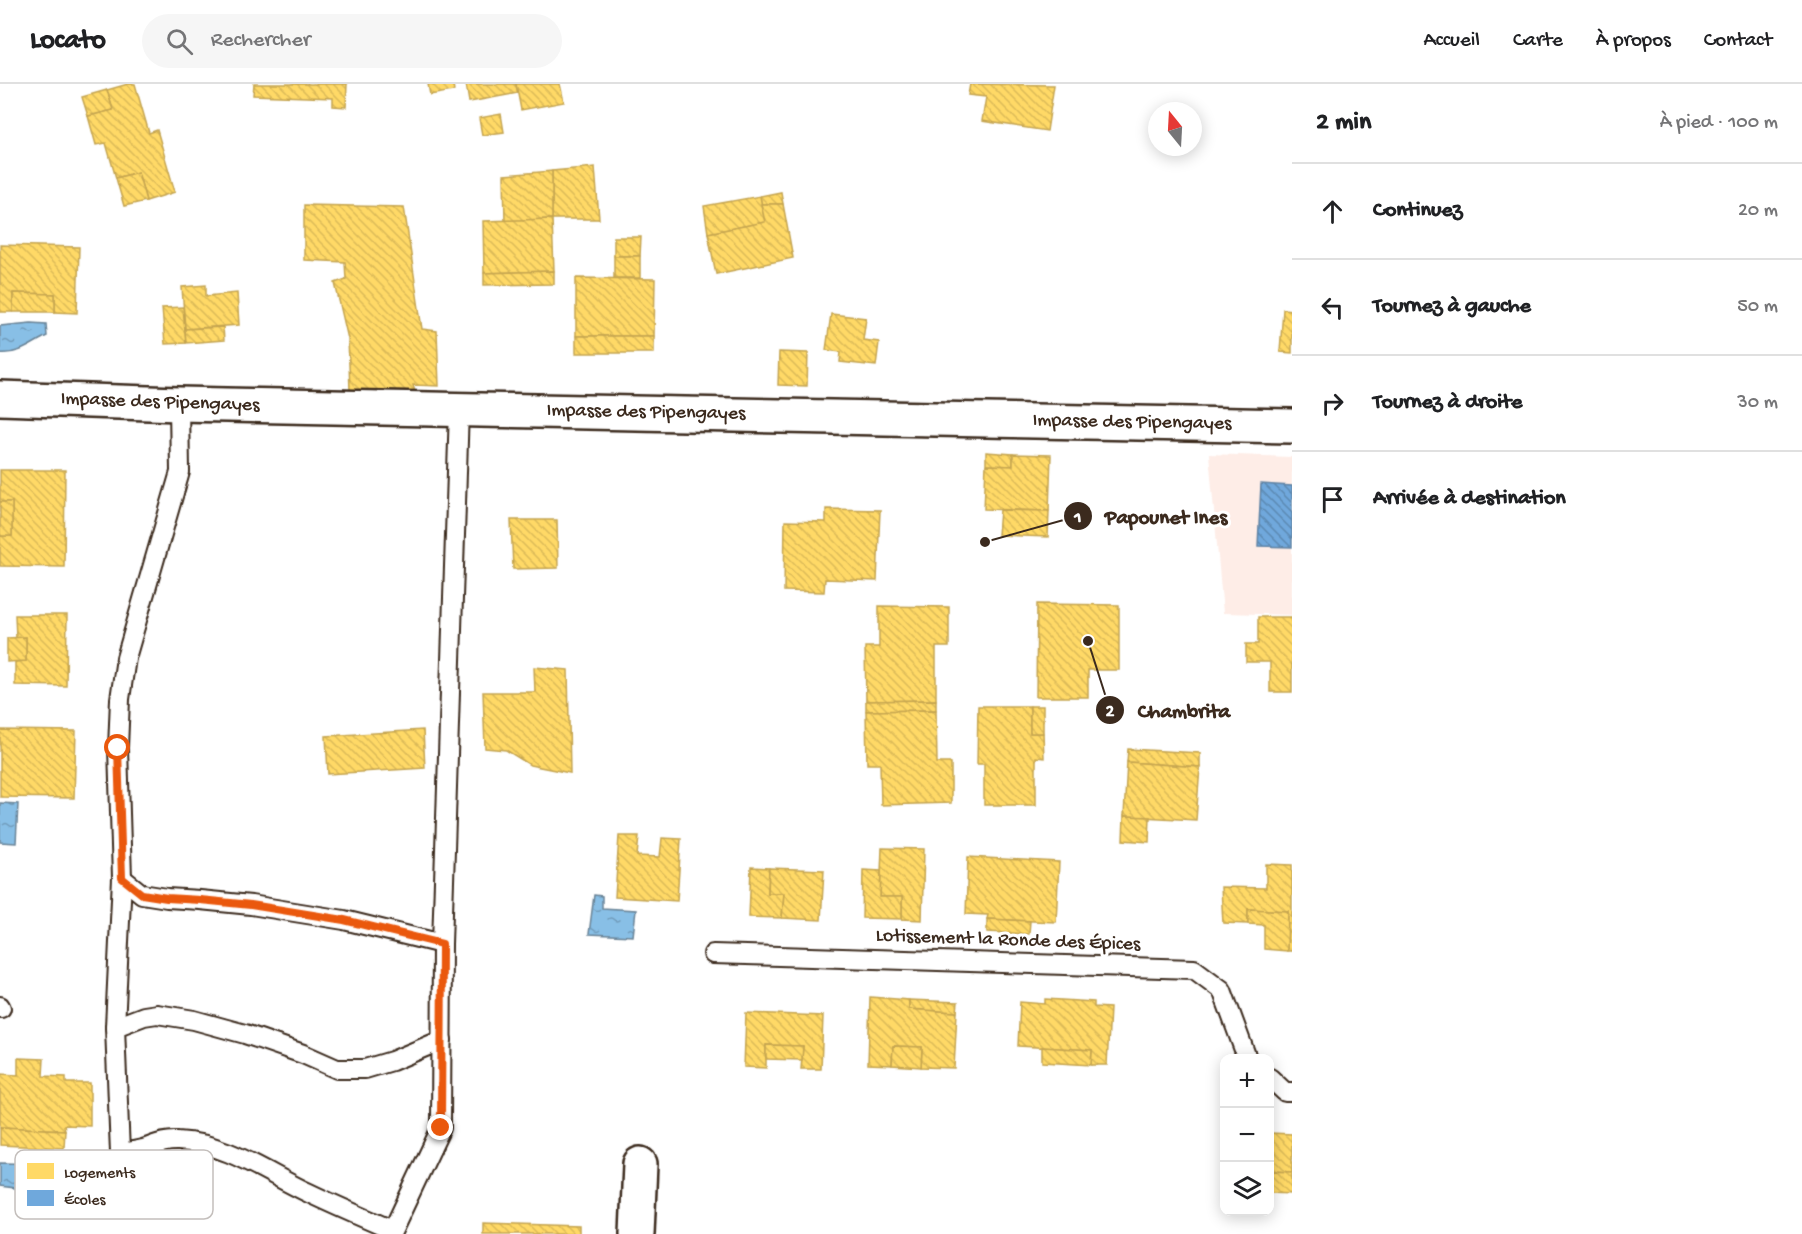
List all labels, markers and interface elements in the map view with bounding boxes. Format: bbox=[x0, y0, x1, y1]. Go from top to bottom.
search box bbox=[142, 14, 562, 68]
text: Locato bbox=[30, 25, 106, 58]
icon: search bbox=[163, 25, 196, 58]
text: Rechercher bbox=[211, 28, 311, 54]
text: Accueil bbox=[1423, 29, 1480, 54]
text: Carte bbox=[1513, 29, 1563, 54]
text: À propos bbox=[1596, 29, 1671, 54]
text: Contact bbox=[1704, 29, 1772, 54]
north arrow bbox=[1148, 102, 1202, 156]
text: 2 min bbox=[1316, 108, 1371, 139]
text: À pied · 100 m bbox=[1660, 112, 1778, 135]
icon: ahead bbox=[1316, 195, 1349, 228]
text: Continuez bbox=[1373, 198, 1462, 224]
text: 20 m bbox=[1738, 200, 1778, 223]
icon: left bbox=[1316, 291, 1349, 324]
text: Tournez à gauche bbox=[1373, 294, 1531, 320]
text: 50 m bbox=[1737, 296, 1778, 319]
icon: right bbox=[1316, 387, 1349, 420]
street label: Impasse des Pipengayes bbox=[60, 388, 260, 418]
text: Tournez à droite bbox=[1373, 390, 1522, 416]
text: 30 m bbox=[1737, 392, 1778, 415]
street label: Impasse des Pipengayes bbox=[546, 400, 746, 426]
street label: Impasse des Pipengayes bbox=[1032, 410, 1232, 436]
icon: arrive bbox=[1316, 483, 1349, 516]
text: Arrivée à destination bbox=[1373, 486, 1566, 512]
callout: Papounet Ines bbox=[1063, 496, 1239, 535]
text: Papounet Ines bbox=[1104, 507, 1228, 532]
text: 1 bbox=[1073, 508, 1082, 529]
callout: Chambrita bbox=[1095, 690, 1242, 729]
text: Chambrita bbox=[1137, 701, 1232, 726]
text: 2 bbox=[1106, 702, 1115, 723]
route start bbox=[104, 734, 130, 760]
street label: Lotissement la Ronde des Épices bbox=[875, 924, 1141, 957]
map controls bbox=[1220, 1054, 1274, 1216]
button: + bbox=[1220, 1054, 1274, 1108]
button: − bbox=[1220, 1108, 1274, 1162]
route end bbox=[427, 1114, 453, 1140]
legend bbox=[15, 1150, 213, 1219]
button: layers bbox=[1220, 1162, 1274, 1216]
text: Logements bbox=[64, 1165, 136, 1184]
text: Écoles bbox=[64, 1192, 106, 1211]

